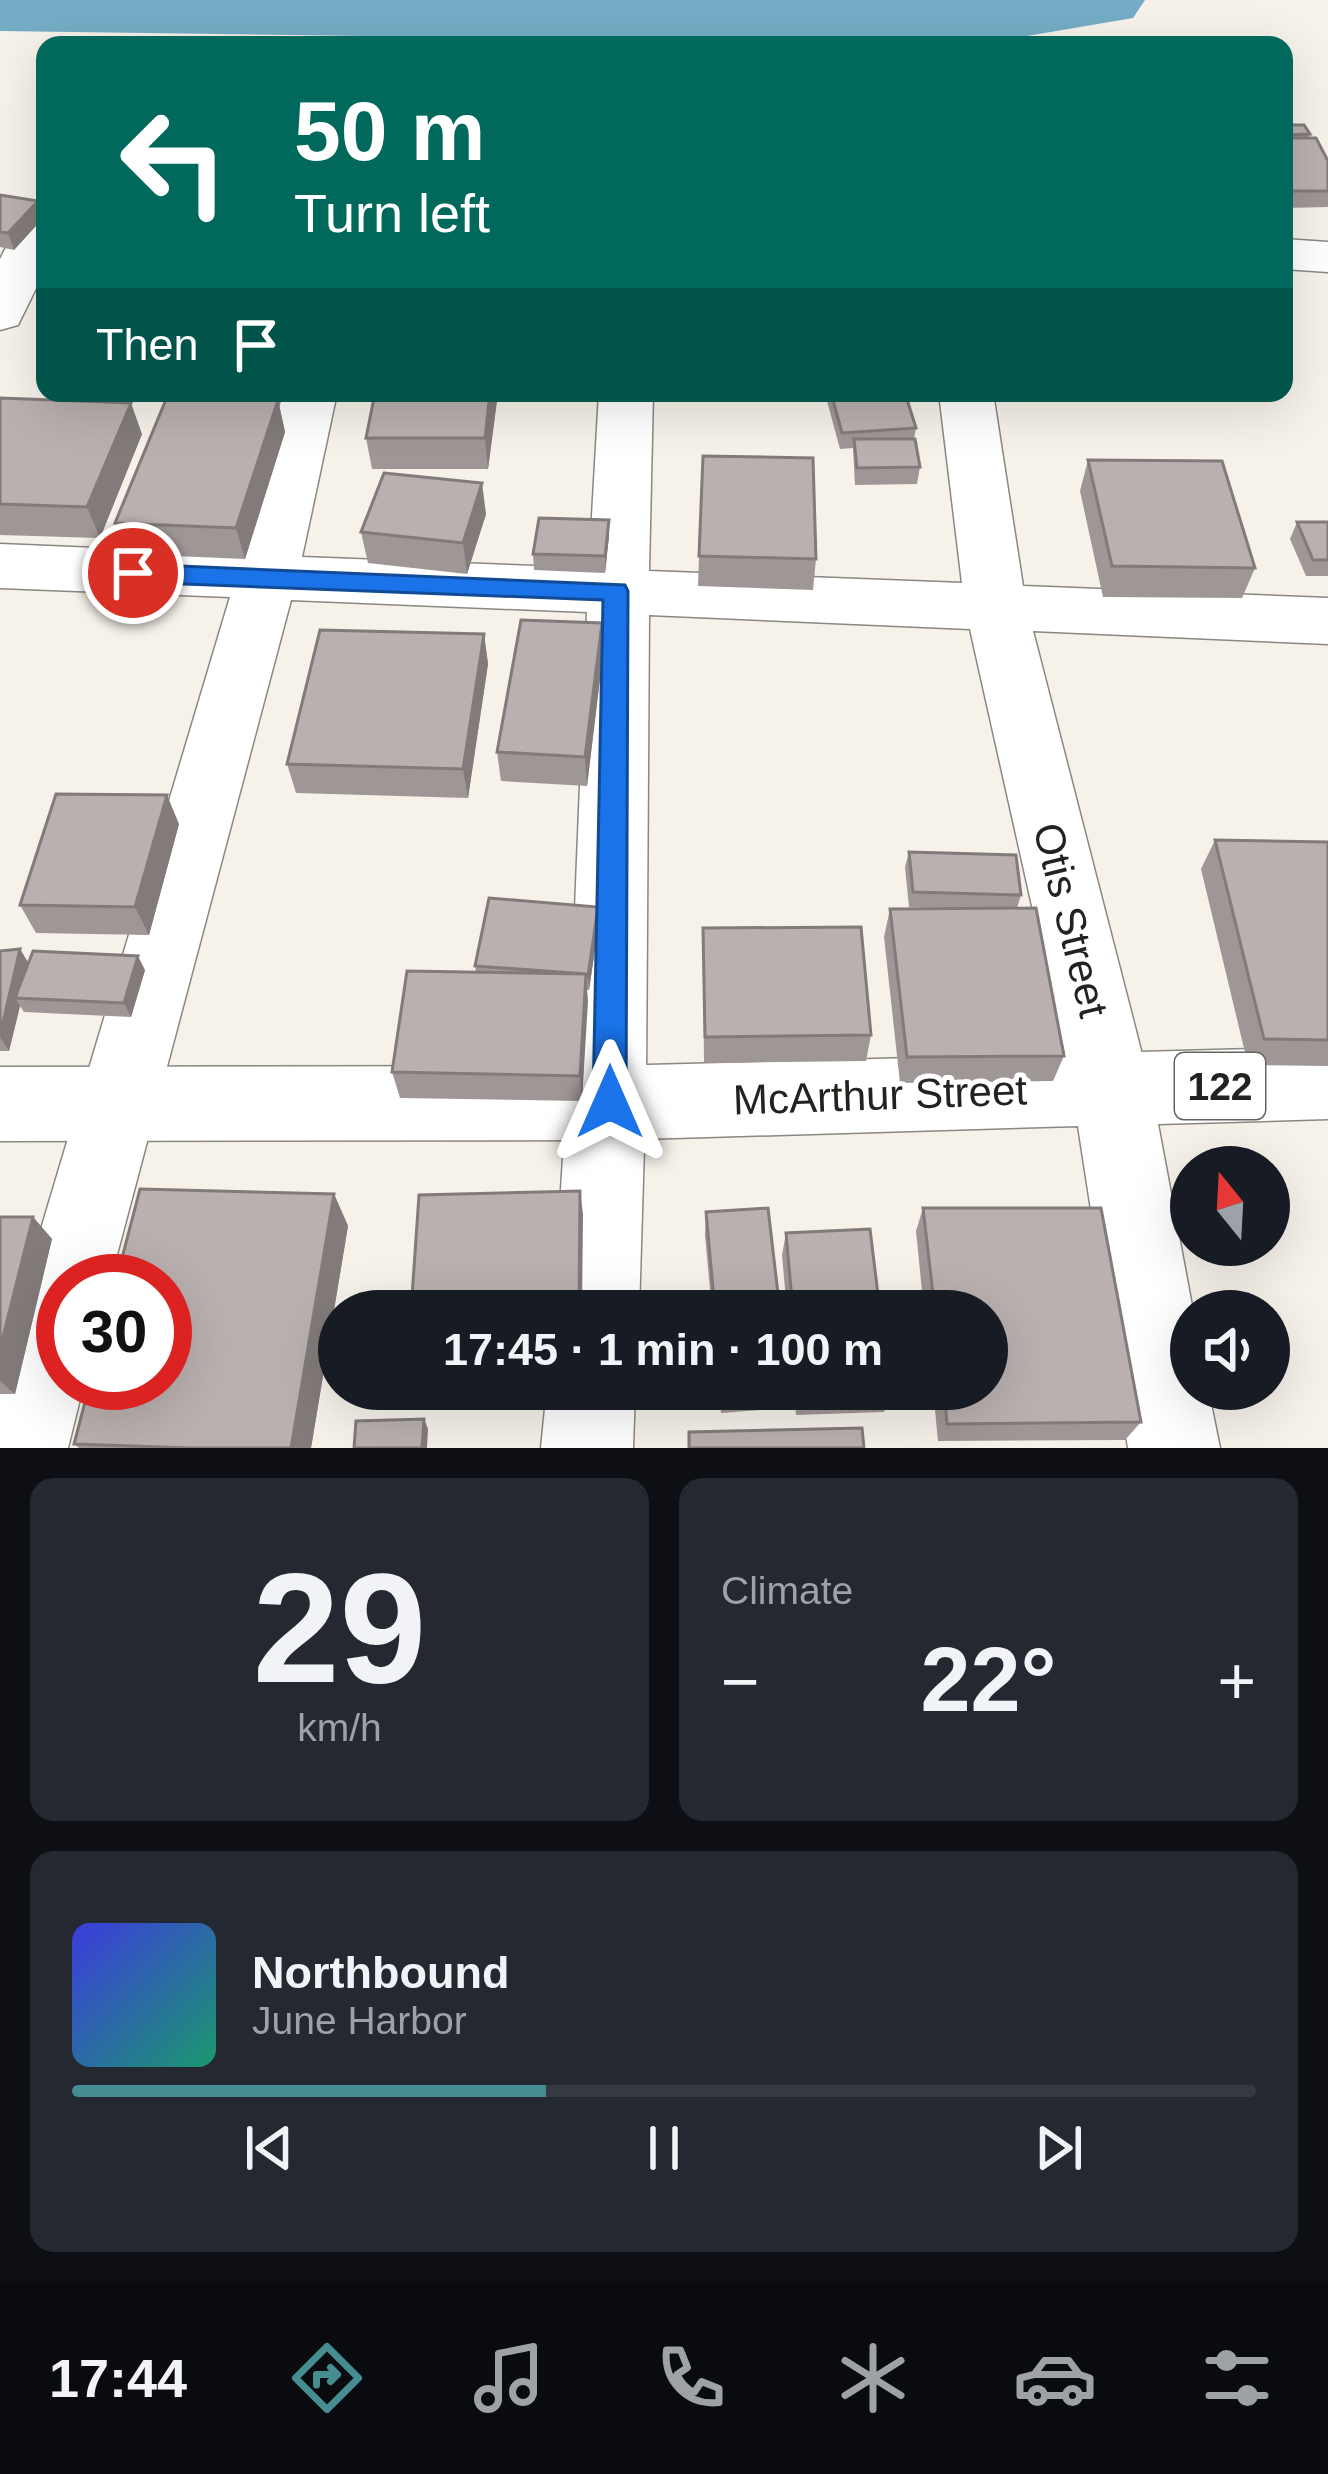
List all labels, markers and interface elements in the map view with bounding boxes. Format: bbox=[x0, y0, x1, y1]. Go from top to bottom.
icon: left bbox=[96, 84, 252, 240]
text: 50 m bbox=[294, 84, 485, 178]
text: Turn left bbox=[294, 183, 490, 243]
icon: arrive bbox=[223, 312, 289, 378]
text: Then bbox=[96, 319, 199, 370]
pin bbox=[82, 522, 184, 624]
icon: arrive bbox=[100, 540, 166, 606]
street label: Otis Street bbox=[1024, 818, 1118, 1022]
position arrow bbox=[547, 1039, 673, 1165]
road number: 122 bbox=[1175, 1053, 1265, 1119]
street label: McArthur Street bbox=[732, 1066, 1028, 1124]
north arrow bbox=[1170, 1146, 1290, 1266]
map controls bbox=[1170, 1146, 1290, 1410]
speed limit sign: 30 bbox=[36, 1254, 192, 1410]
button: sound bbox=[1170, 1290, 1290, 1410]
text: 17:45 · 1 min · 100 m bbox=[443, 1324, 883, 1375]
text: 29 bbox=[253, 1541, 426, 1715]
text: Climate bbox=[721, 1569, 853, 1612]
text: 22° bbox=[920, 1630, 1057, 1730]
text: − bbox=[721, 1644, 760, 1718]
text: + bbox=[1217, 1644, 1256, 1718]
text: km/h bbox=[297, 1706, 382, 1749]
text: Northbound bbox=[252, 1947, 509, 1998]
text: June Harbor bbox=[252, 1999, 467, 2042]
icon: previous bbox=[236, 2115, 302, 2181]
icon: pause bbox=[631, 2115, 697, 2181]
icon: next bbox=[1026, 2115, 1092, 2181]
icon: directions bbox=[285, 2336, 369, 2420]
icon: music bbox=[467, 2336, 551, 2420]
icon: phone bbox=[649, 2336, 733, 2420]
icon: climate bbox=[831, 2336, 915, 2420]
icon: car bbox=[1013, 2336, 1097, 2420]
icon: filters bbox=[1195, 2336, 1279, 2420]
text: 17:44 bbox=[49, 2348, 187, 2408]

